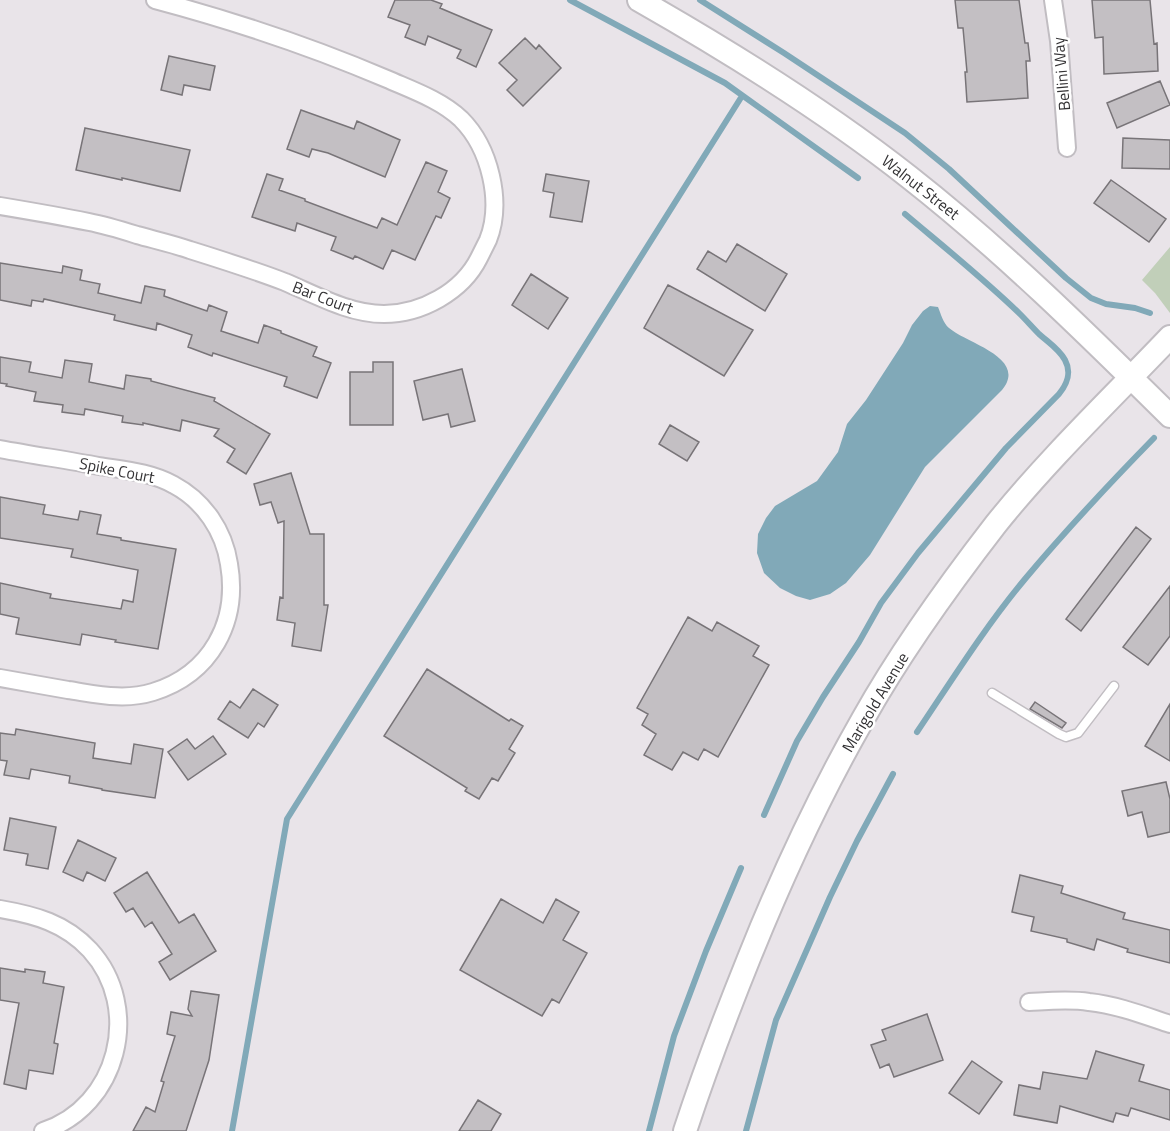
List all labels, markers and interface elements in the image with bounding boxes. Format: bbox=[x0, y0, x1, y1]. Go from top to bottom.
street label: Bellini Way bbox=[1046, 36, 1076, 112]
street label: Walnut Street bbox=[877, 149, 965, 225]
street label: Bar Court bbox=[289, 274, 357, 320]
street label: Spike Court bbox=[77, 451, 157, 489]
street label: Marigold Avenue bbox=[836, 647, 914, 757]

